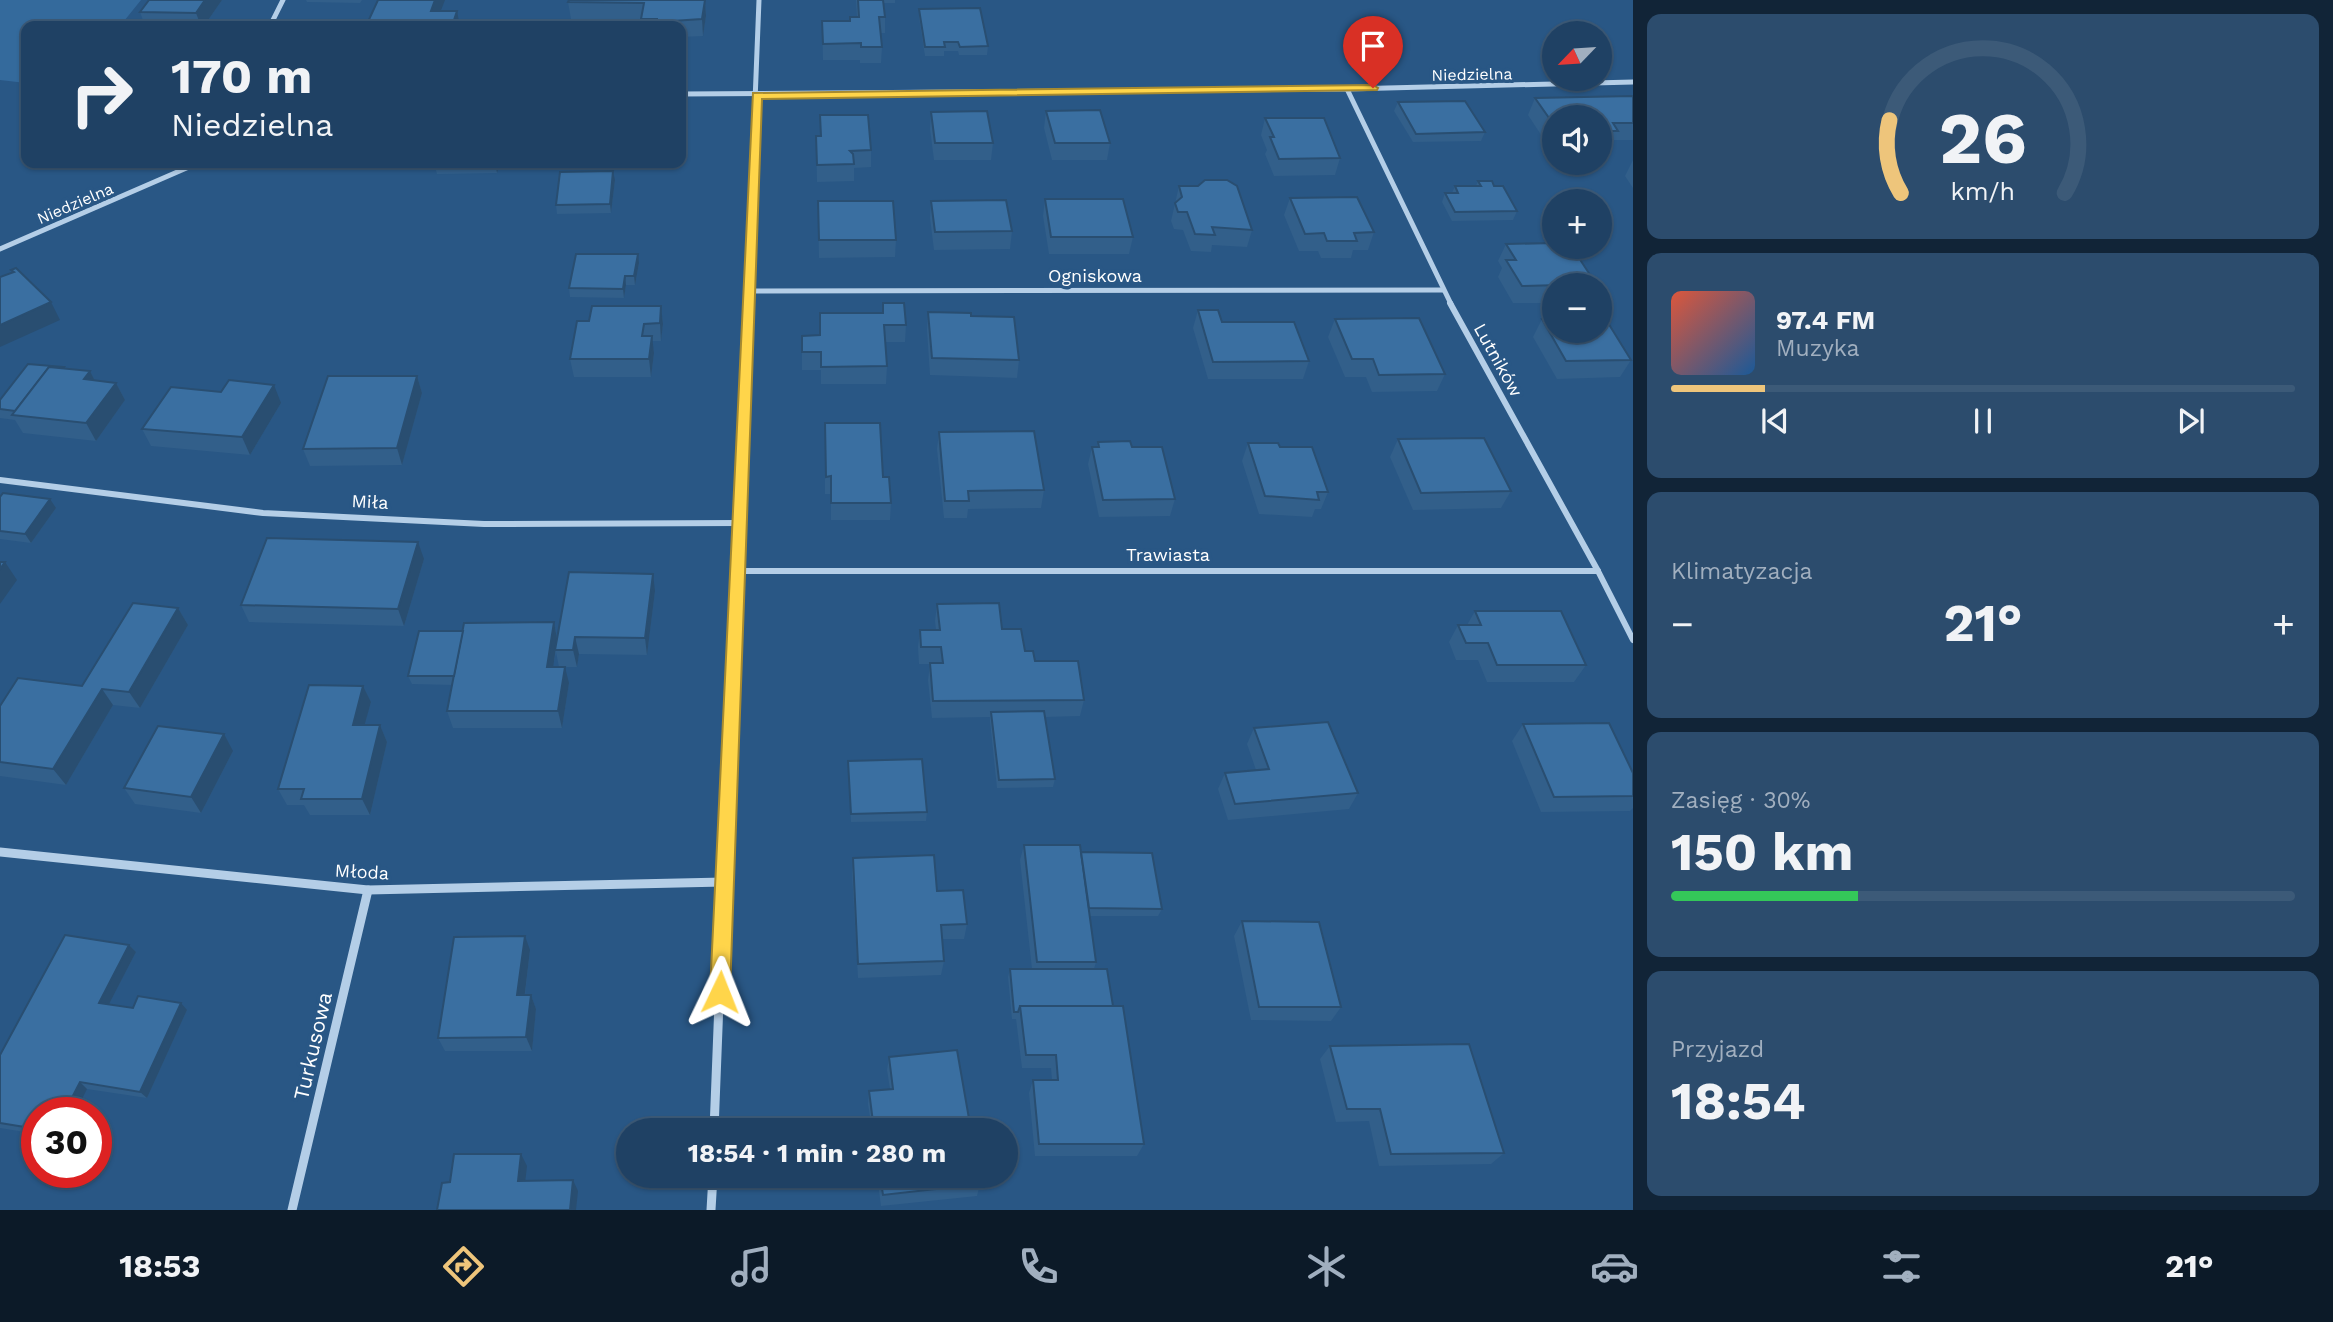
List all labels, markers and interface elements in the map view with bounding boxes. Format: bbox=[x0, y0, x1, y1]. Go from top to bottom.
pin bbox=[1343, 16, 1403, 88]
north arrow bbox=[1542, 21, 1612, 91]
map controls bbox=[1542, 21, 1612, 343]
icon: arrive bbox=[1354, 27, 1392, 65]
text: 170 m bbox=[171, 47, 312, 105]
icon: right bbox=[56, 49, 147, 140]
street label: Niedzielna bbox=[1431, 64, 1513, 85]
text: 26 bbox=[1939, 95, 2027, 181]
button: sound bbox=[1542, 105, 1612, 175]
text: Niedzielna bbox=[171, 106, 333, 144]
text: km/h bbox=[1951, 176, 2015, 205]
street label: Niedzielna bbox=[34, 179, 116, 228]
button: + bbox=[1542, 189, 1612, 259]
street label: Ogniskowa bbox=[1048, 265, 1142, 286]
button: − bbox=[1542, 273, 1612, 343]
text: 97.4 FM bbox=[1776, 305, 1875, 335]
street label: Lutników bbox=[1470, 319, 1527, 400]
text: Muzyka bbox=[1776, 335, 1860, 362]
icon: previous bbox=[1756, 402, 1794, 440]
icon: pause bbox=[1964, 402, 2002, 440]
icon: next bbox=[2172, 402, 2210, 440]
street label: Miła bbox=[351, 490, 389, 513]
street label: Trawiasta bbox=[1126, 544, 1210, 565]
text: Klimatyzacja bbox=[1671, 558, 1813, 585]
text: 21° bbox=[1943, 593, 2023, 654]
text: − bbox=[1671, 602, 1694, 646]
text: + bbox=[2272, 602, 2295, 646]
text: Zasięg · 30% bbox=[1671, 787, 1811, 814]
text: 150 km bbox=[1671, 822, 1853, 883]
street label: Młoda bbox=[334, 860, 390, 883]
position arrow bbox=[683, 955, 757, 1029]
street label: Turkusowa bbox=[288, 989, 337, 1102]
text: Przyjazd bbox=[1671, 1036, 1764, 1063]
text: 18:54 bbox=[1671, 1071, 1806, 1132]
speed limit sign: 30 bbox=[21, 1097, 112, 1188]
text: 18:54 · 1 min · 280 m bbox=[688, 1138, 946, 1168]
icon: directions bbox=[439, 1242, 488, 1291]
icon: music bbox=[727, 1242, 776, 1291]
icon: phone bbox=[1014, 1242, 1063, 1291]
icon: climate bbox=[1302, 1242, 1351, 1291]
icon: car bbox=[1590, 1242, 1639, 1291]
icon: filters bbox=[1877, 1242, 1926, 1291]
text: 18:53 bbox=[119, 1247, 200, 1285]
text: 21° bbox=[2165, 1247, 2214, 1285]

